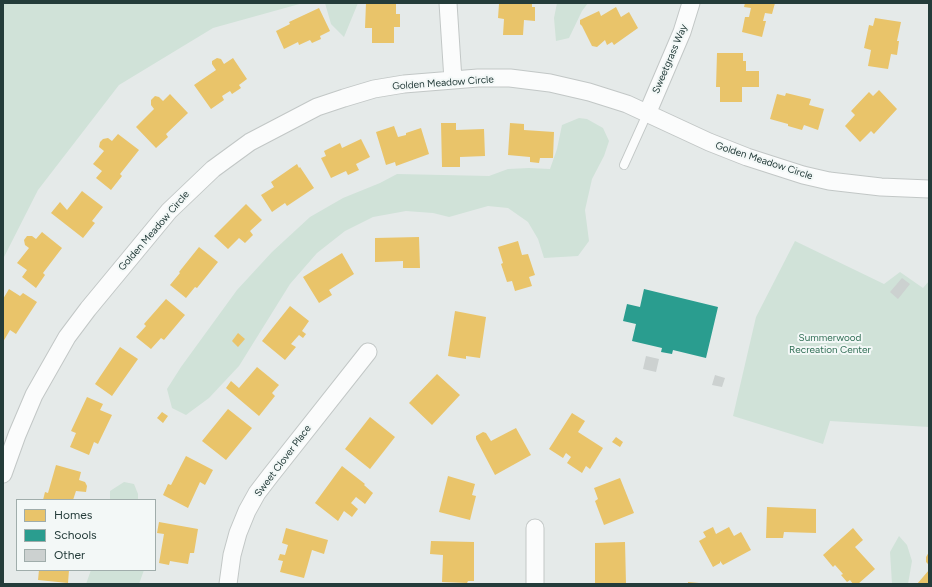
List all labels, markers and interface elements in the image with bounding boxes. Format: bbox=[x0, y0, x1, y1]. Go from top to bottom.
street label: Sweetgrass Way bbox=[650, 23, 690, 95]
street label: Golden Meadow Circle bbox=[392, 73, 494, 93]
street label: Golden Meadow Circle bbox=[714, 140, 814, 182]
street label: Golden Meadow Circle bbox=[116, 189, 192, 273]
park label: Summerwood Recreation Center bbox=[789, 332, 871, 356]
street label: Sweet Clover Place bbox=[252, 423, 314, 499]
legend bbox=[16, 499, 156, 571]
text: Homes bbox=[54, 508, 92, 522]
text: Schools bbox=[54, 528, 97, 542]
text: Other bbox=[54, 548, 85, 562]

